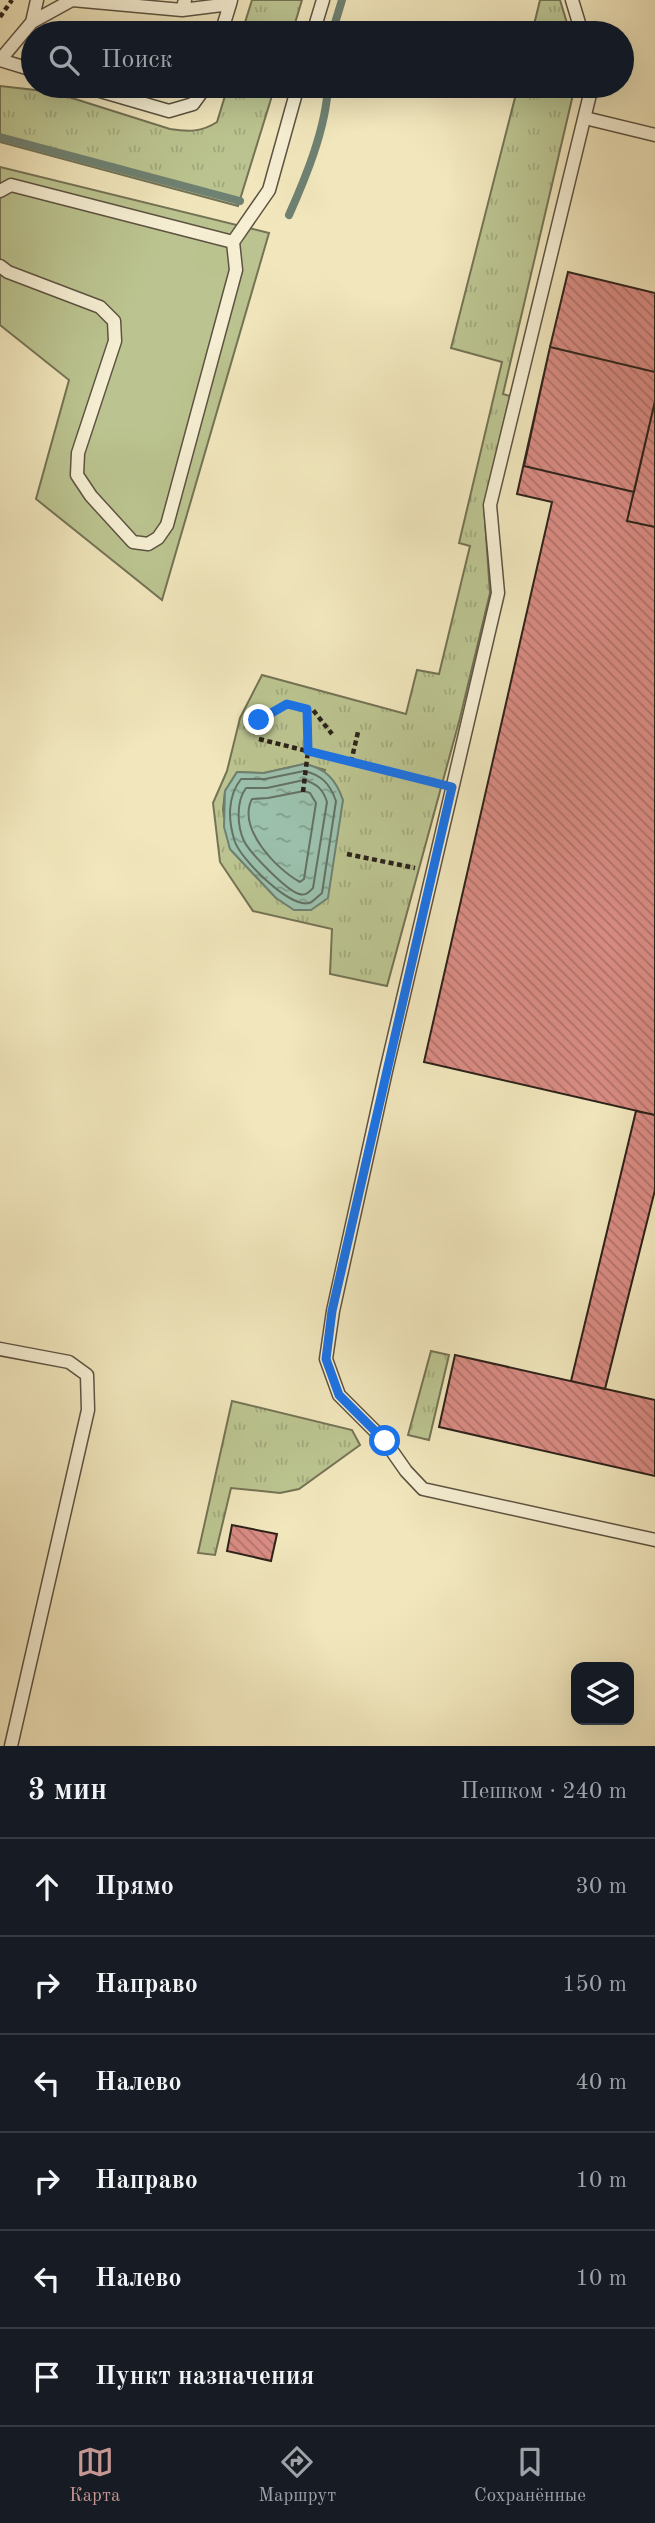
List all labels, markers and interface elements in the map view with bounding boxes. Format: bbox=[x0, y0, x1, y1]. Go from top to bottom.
search box bbox=[21, 21, 634, 98]
icon: search bbox=[45, 41, 83, 79]
text: Поиск bbox=[101, 47, 173, 73]
route end bbox=[243, 704, 274, 735]
route start bbox=[369, 1425, 400, 1456]
map controls bbox=[571, 1662, 634, 1725]
button: layers bbox=[571, 1662, 634, 1725]
text: 3 мин bbox=[28, 1776, 107, 1806]
text: Пешком · 240 m bbox=[461, 1780, 627, 1803]
icon: ahead bbox=[28, 1868, 66, 1906]
text: Прямо bbox=[95, 1874, 174, 1900]
text: 30 m bbox=[576, 1875, 627, 1898]
icon: right bbox=[28, 1966, 66, 2004]
text: Направо bbox=[95, 1972, 198, 1998]
text: 150 m bbox=[562, 1973, 627, 1996]
icon: left bbox=[28, 2064, 66, 2102]
text: Налево bbox=[95, 2070, 182, 2096]
text: 40 m bbox=[576, 2071, 627, 2094]
icon: right bbox=[28, 2162, 66, 2200]
text: Направо bbox=[95, 2168, 198, 2194]
text: 10 m bbox=[576, 2169, 627, 2192]
icon: left bbox=[28, 2260, 66, 2298]
text: Налево bbox=[95, 2266, 182, 2292]
text: 10 m bbox=[576, 2267, 627, 2290]
icon: arrive bbox=[28, 2358, 66, 2396]
text: Пункт назначения bbox=[95, 2364, 314, 2390]
tab: Карта bbox=[69, 2443, 120, 2508]
tab: Маршрут bbox=[258, 2443, 336, 2508]
tab: Сохранённые bbox=[474, 2443, 586, 2508]

